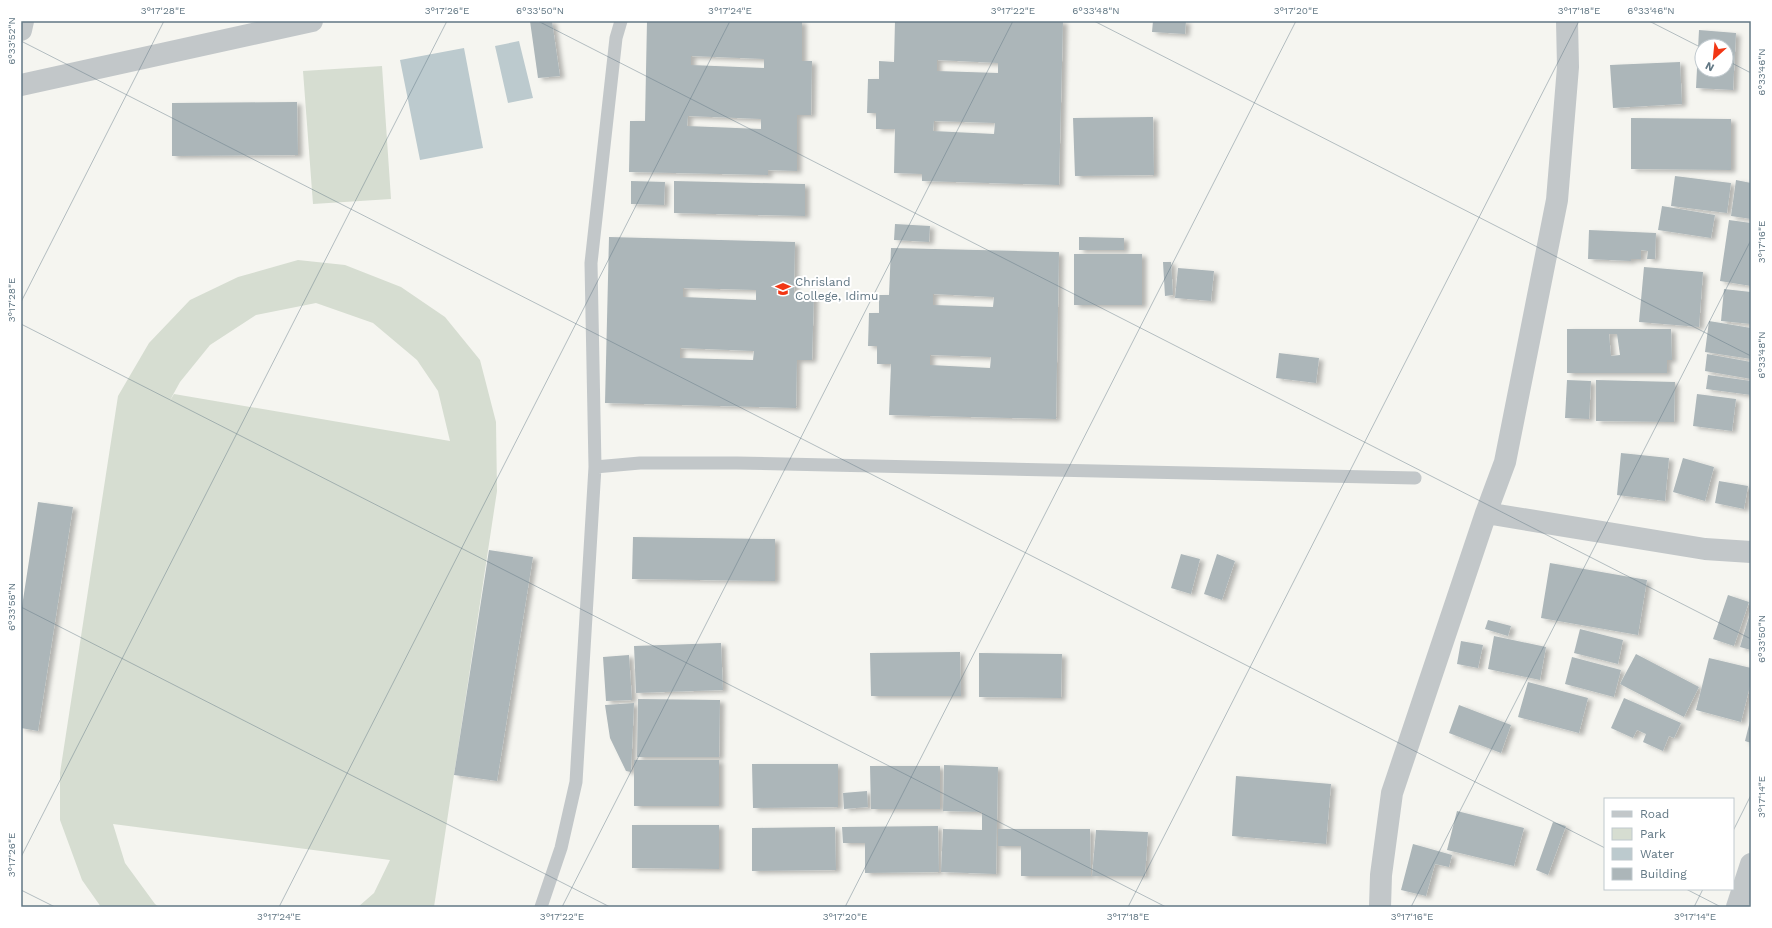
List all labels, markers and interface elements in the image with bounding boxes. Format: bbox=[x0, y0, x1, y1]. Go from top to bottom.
text: 3°17'28"E bbox=[141, 5, 185, 16]
text: 3°17'26"E bbox=[425, 5, 469, 16]
text: 6°33'50"N bbox=[516, 5, 564, 16]
text: 3°17'24"E bbox=[708, 5, 752, 16]
text: 3°17'22"E bbox=[991, 5, 1035, 16]
text: 6°33'48"N bbox=[1072, 5, 1120, 16]
text: 3°17'20"E bbox=[1274, 5, 1318, 16]
text: 3°17'18"E bbox=[1558, 5, 1600, 16]
text: 6°33'46"N bbox=[1627, 5, 1675, 16]
text: 6°33'52"N bbox=[6, 17, 17, 65]
north arrow bbox=[1694, 38, 1734, 78]
text: 6°33'46"N bbox=[1756, 48, 1767, 96]
text: N bbox=[1703, 59, 1716, 74]
text: 3°17'16"E bbox=[1756, 221, 1767, 263]
place label: Chrisland College, Idimu bbox=[795, 275, 878, 303]
text: 3°17'28"E bbox=[6, 278, 17, 322]
school or university icon: Chrisland College, Idimu bbox=[774, 280, 792, 298]
text: 6°33'48"N bbox=[1756, 331, 1767, 379]
text: 6°33'56"N bbox=[6, 583, 17, 631]
text: 6°33'50"N bbox=[1756, 615, 1767, 663]
text: 3°17'14"E bbox=[1756, 776, 1767, 818]
legend bbox=[1604, 798, 1734, 890]
text: Road bbox=[1640, 807, 1669, 821]
text: Park bbox=[1640, 827, 1666, 841]
text: 3°17'26"E bbox=[6, 833, 17, 877]
text: Water bbox=[1640, 847, 1675, 861]
text: Building bbox=[1640, 867, 1687, 881]
text: 3°17'24"E bbox=[257, 911, 301, 922]
text: 3°17'22"E bbox=[540, 911, 584, 922]
text: 3°17'20"E bbox=[823, 911, 867, 922]
text: 3°17'18"E bbox=[1107, 911, 1149, 922]
text: 3°17'16"E bbox=[1391, 911, 1433, 922]
text: 3°17'14"E bbox=[1674, 911, 1716, 922]

